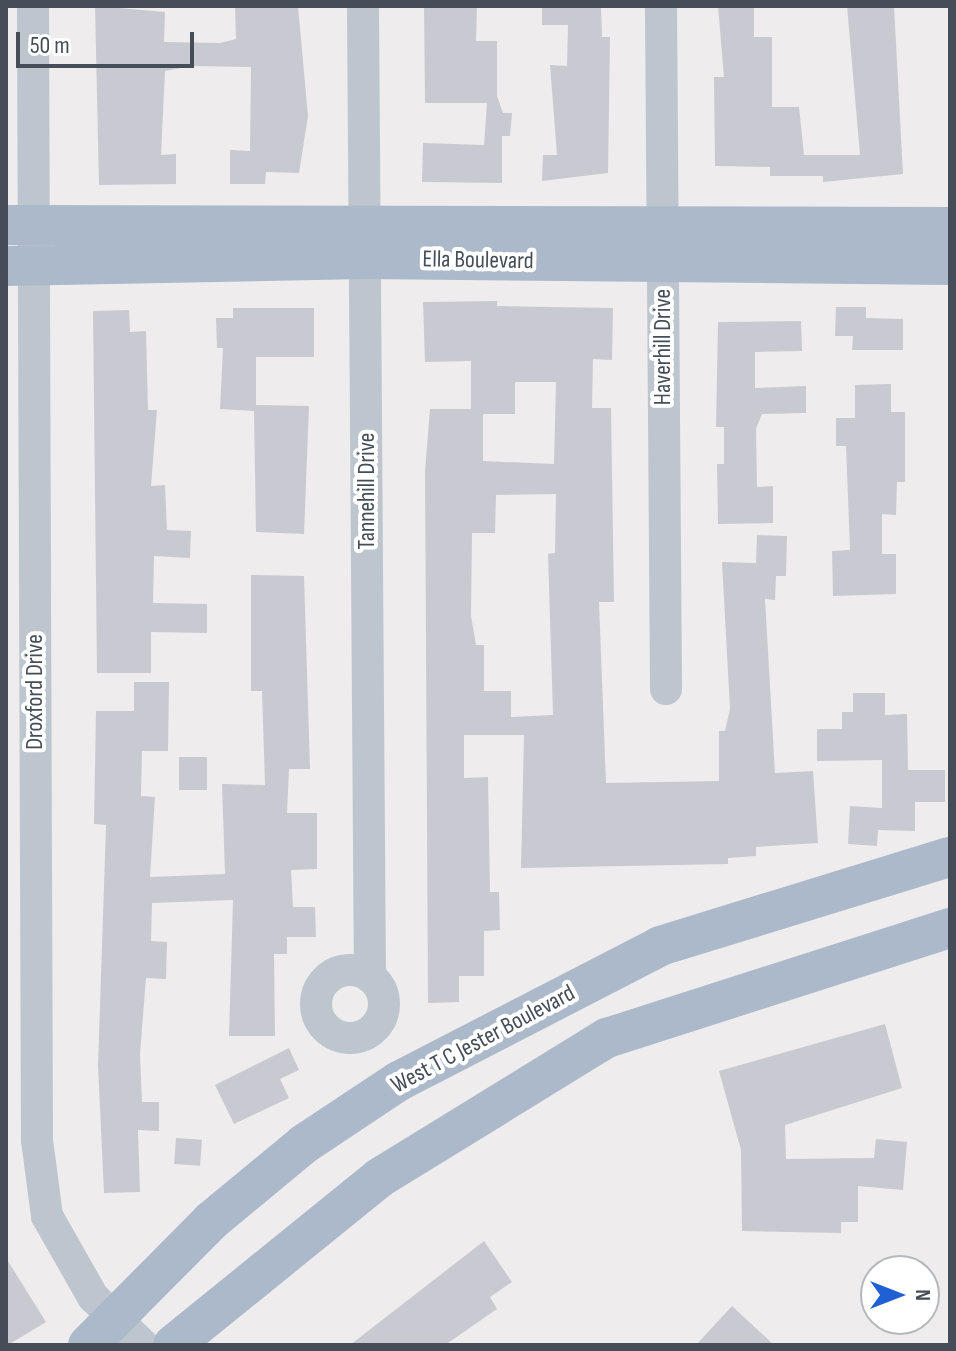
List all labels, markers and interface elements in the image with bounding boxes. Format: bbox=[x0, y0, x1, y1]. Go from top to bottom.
scale bar bbox=[20, 16, 198, 66]
text: 50 m bbox=[30, 31, 70, 60]
street label: Ella Boulevard bbox=[422, 245, 534, 275]
street label: Haverhill Drive bbox=[649, 289, 677, 405]
street label: Tannehill Drive bbox=[353, 433, 381, 549]
street label: Droxford Drive bbox=[21, 634, 49, 750]
street label: West T C Jester Boulevard bbox=[386, 978, 580, 1100]
north arrow bbox=[860, 1255, 940, 1335]
text: N bbox=[909, 1289, 936, 1301]

